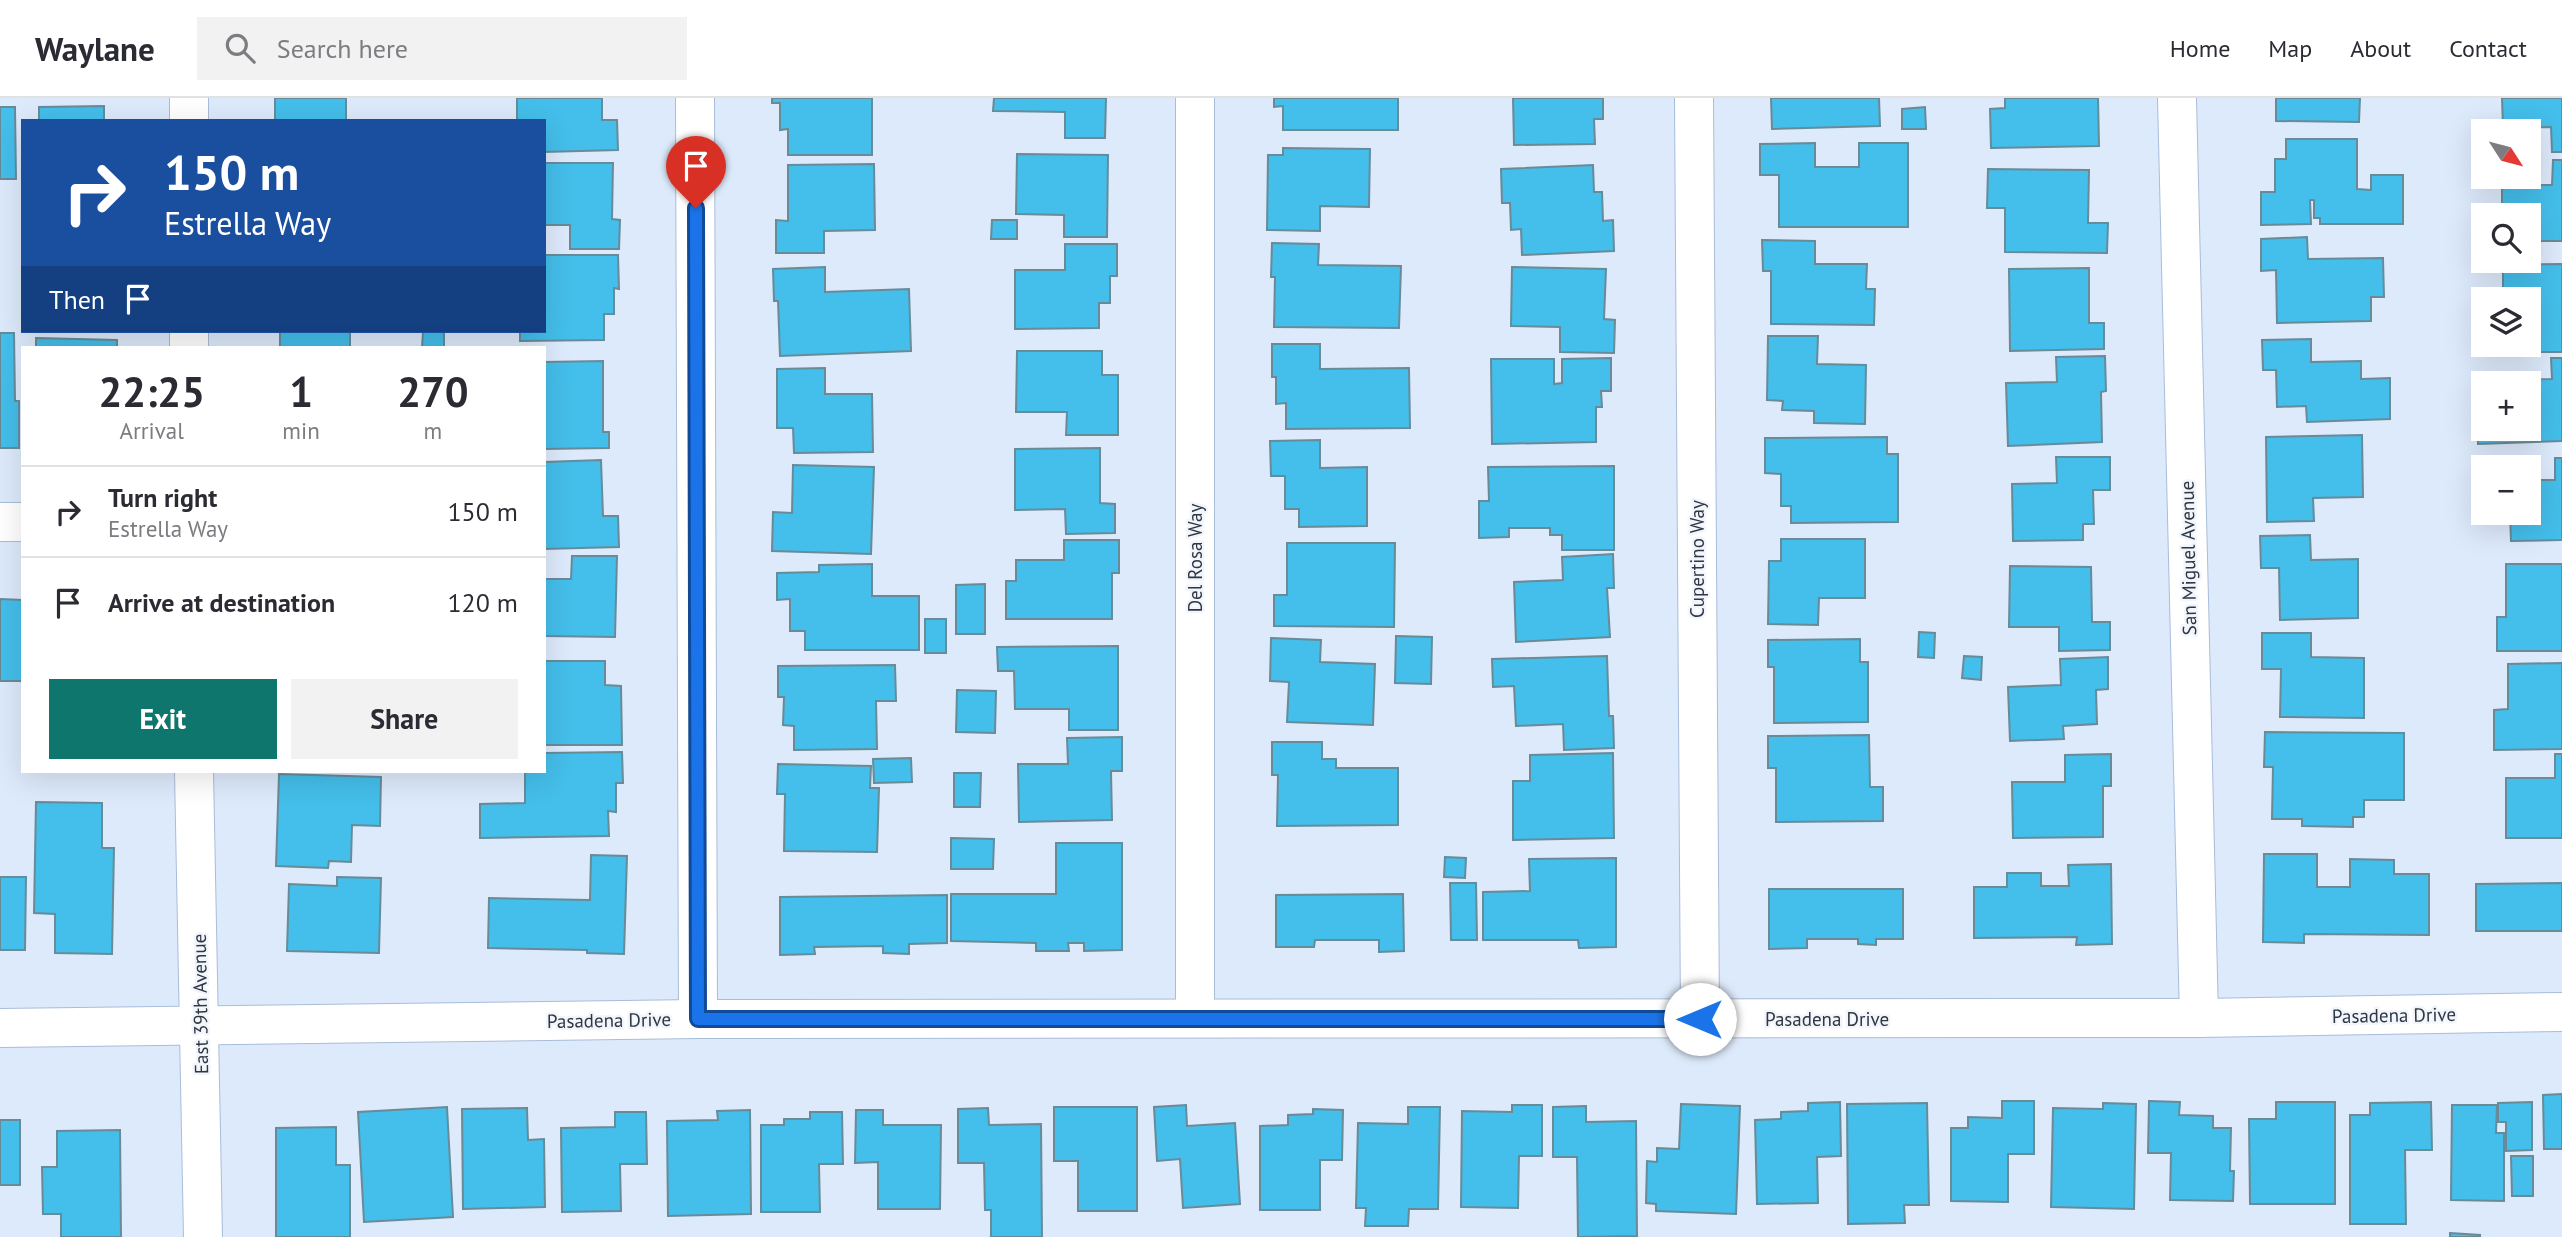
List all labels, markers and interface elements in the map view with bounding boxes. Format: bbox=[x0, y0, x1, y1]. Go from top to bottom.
search box bbox=[197, 17, 687, 80]
text: Waylane bbox=[35, 27, 155, 70]
icon: search bbox=[221, 29, 259, 67]
text: Search here bbox=[277, 32, 408, 65]
text: Home bbox=[2170, 33, 2230, 64]
text: Map bbox=[2268, 33, 2312, 64]
text: About bbox=[2350, 33, 2411, 64]
text: Contact bbox=[2449, 33, 2527, 64]
north arrow bbox=[2471, 119, 2541, 189]
map controls bbox=[2471, 119, 2541, 525]
pin bbox=[666, 136, 726, 208]
text: 150 m bbox=[164, 140, 299, 204]
icon: right bbox=[49, 147, 140, 238]
icon: arrive bbox=[677, 147, 715, 185]
text: Estrella Way bbox=[164, 202, 331, 244]
button: search bbox=[2471, 203, 2541, 273]
icon: arrive bbox=[119, 280, 157, 318]
text: Then bbox=[49, 283, 105, 316]
button: layers bbox=[2471, 287, 2541, 357]
text: 22:25 bbox=[98, 364, 205, 419]
text: 1 bbox=[289, 364, 313, 419]
text: 270 bbox=[397, 364, 469, 419]
button: + bbox=[2471, 371, 2541, 441]
text: Arrival bbox=[119, 416, 184, 445]
text: min bbox=[282, 416, 320, 445]
text: m bbox=[424, 416, 442, 445]
button: − bbox=[2471, 455, 2541, 525]
text: Turn right bbox=[108, 481, 217, 514]
street label: San Miguel Avenue bbox=[2175, 481, 2201, 635]
icon: right bbox=[49, 493, 87, 531]
text: 150 m bbox=[447, 495, 518, 528]
street label: Cupertino Way bbox=[1685, 500, 1709, 618]
street label: Del Rosa Way bbox=[1183, 504, 1207, 612]
text: Estrella Way bbox=[108, 514, 228, 543]
icon: arrive bbox=[49, 584, 87, 622]
text: Arrive at destination bbox=[108, 586, 335, 619]
text: 120 m bbox=[447, 586, 518, 619]
button: Exit bbox=[49, 679, 277, 759]
button: Share bbox=[291, 679, 518, 759]
street label: East 39th Avenue bbox=[187, 934, 213, 1074]
position arrow bbox=[1663, 982, 1737, 1056]
street label: Pasadena Drive bbox=[2332, 1002, 2456, 1028]
street label: Pasadena Drive bbox=[547, 1007, 671, 1033]
street label: Pasadena Drive bbox=[1765, 1007, 1889, 1031]

